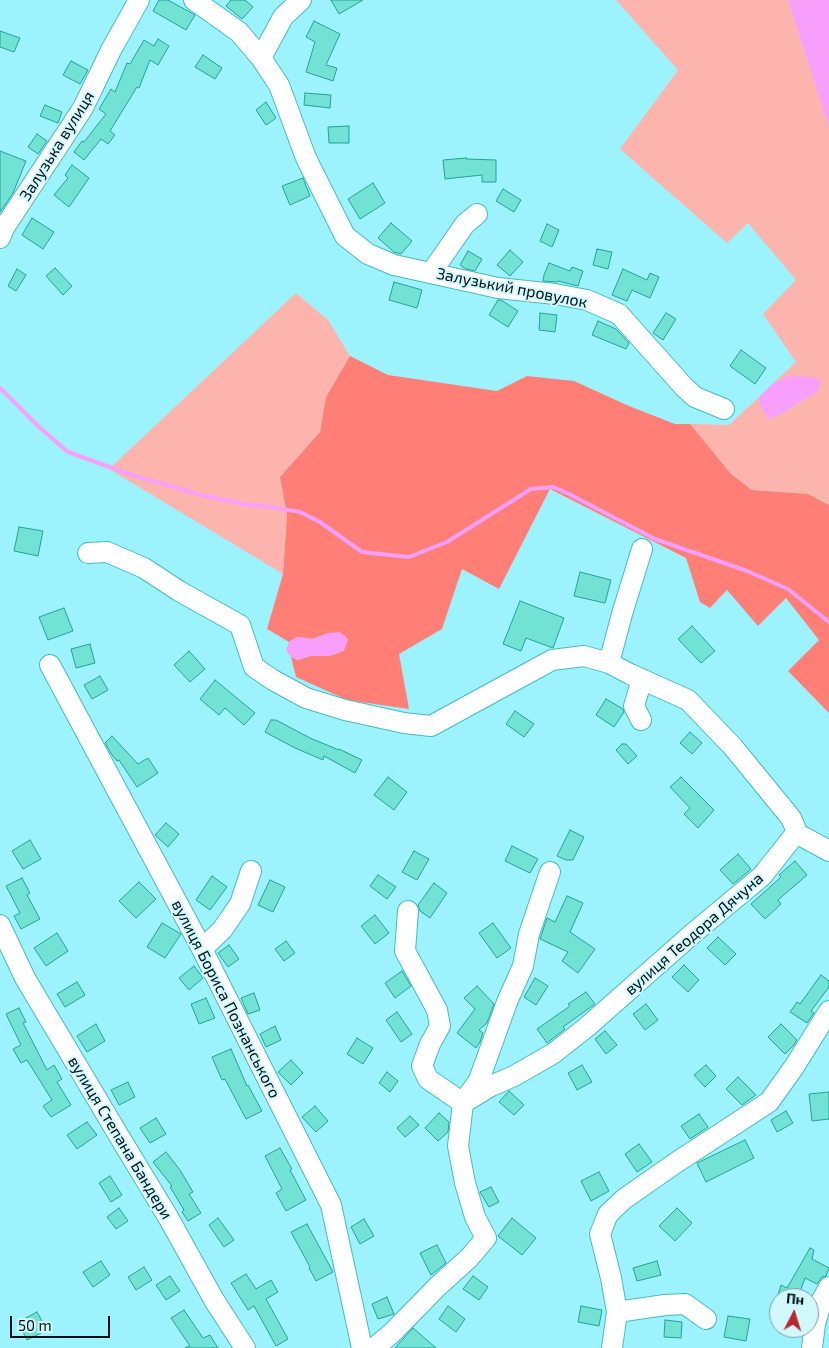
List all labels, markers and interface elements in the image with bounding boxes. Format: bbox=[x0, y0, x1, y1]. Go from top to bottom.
street label: Залузька вулиця bbox=[16, 88, 98, 204]
street label: Залузький провулок bbox=[435, 264, 589, 312]
street label: вулиця Теодора Дячуна bbox=[621, 869, 767, 999]
street label: вулиця Бориса Познанського bbox=[168, 897, 284, 1101]
street label: вулиця Степана Бандери bbox=[64, 1053, 176, 1223]
north arrow bbox=[769, 1288, 819, 1338]
text: Пн bbox=[785, 1289, 805, 1308]
scale bar bbox=[12, 1306, 112, 1338]
text: 50 m bbox=[18, 1316, 52, 1334]

